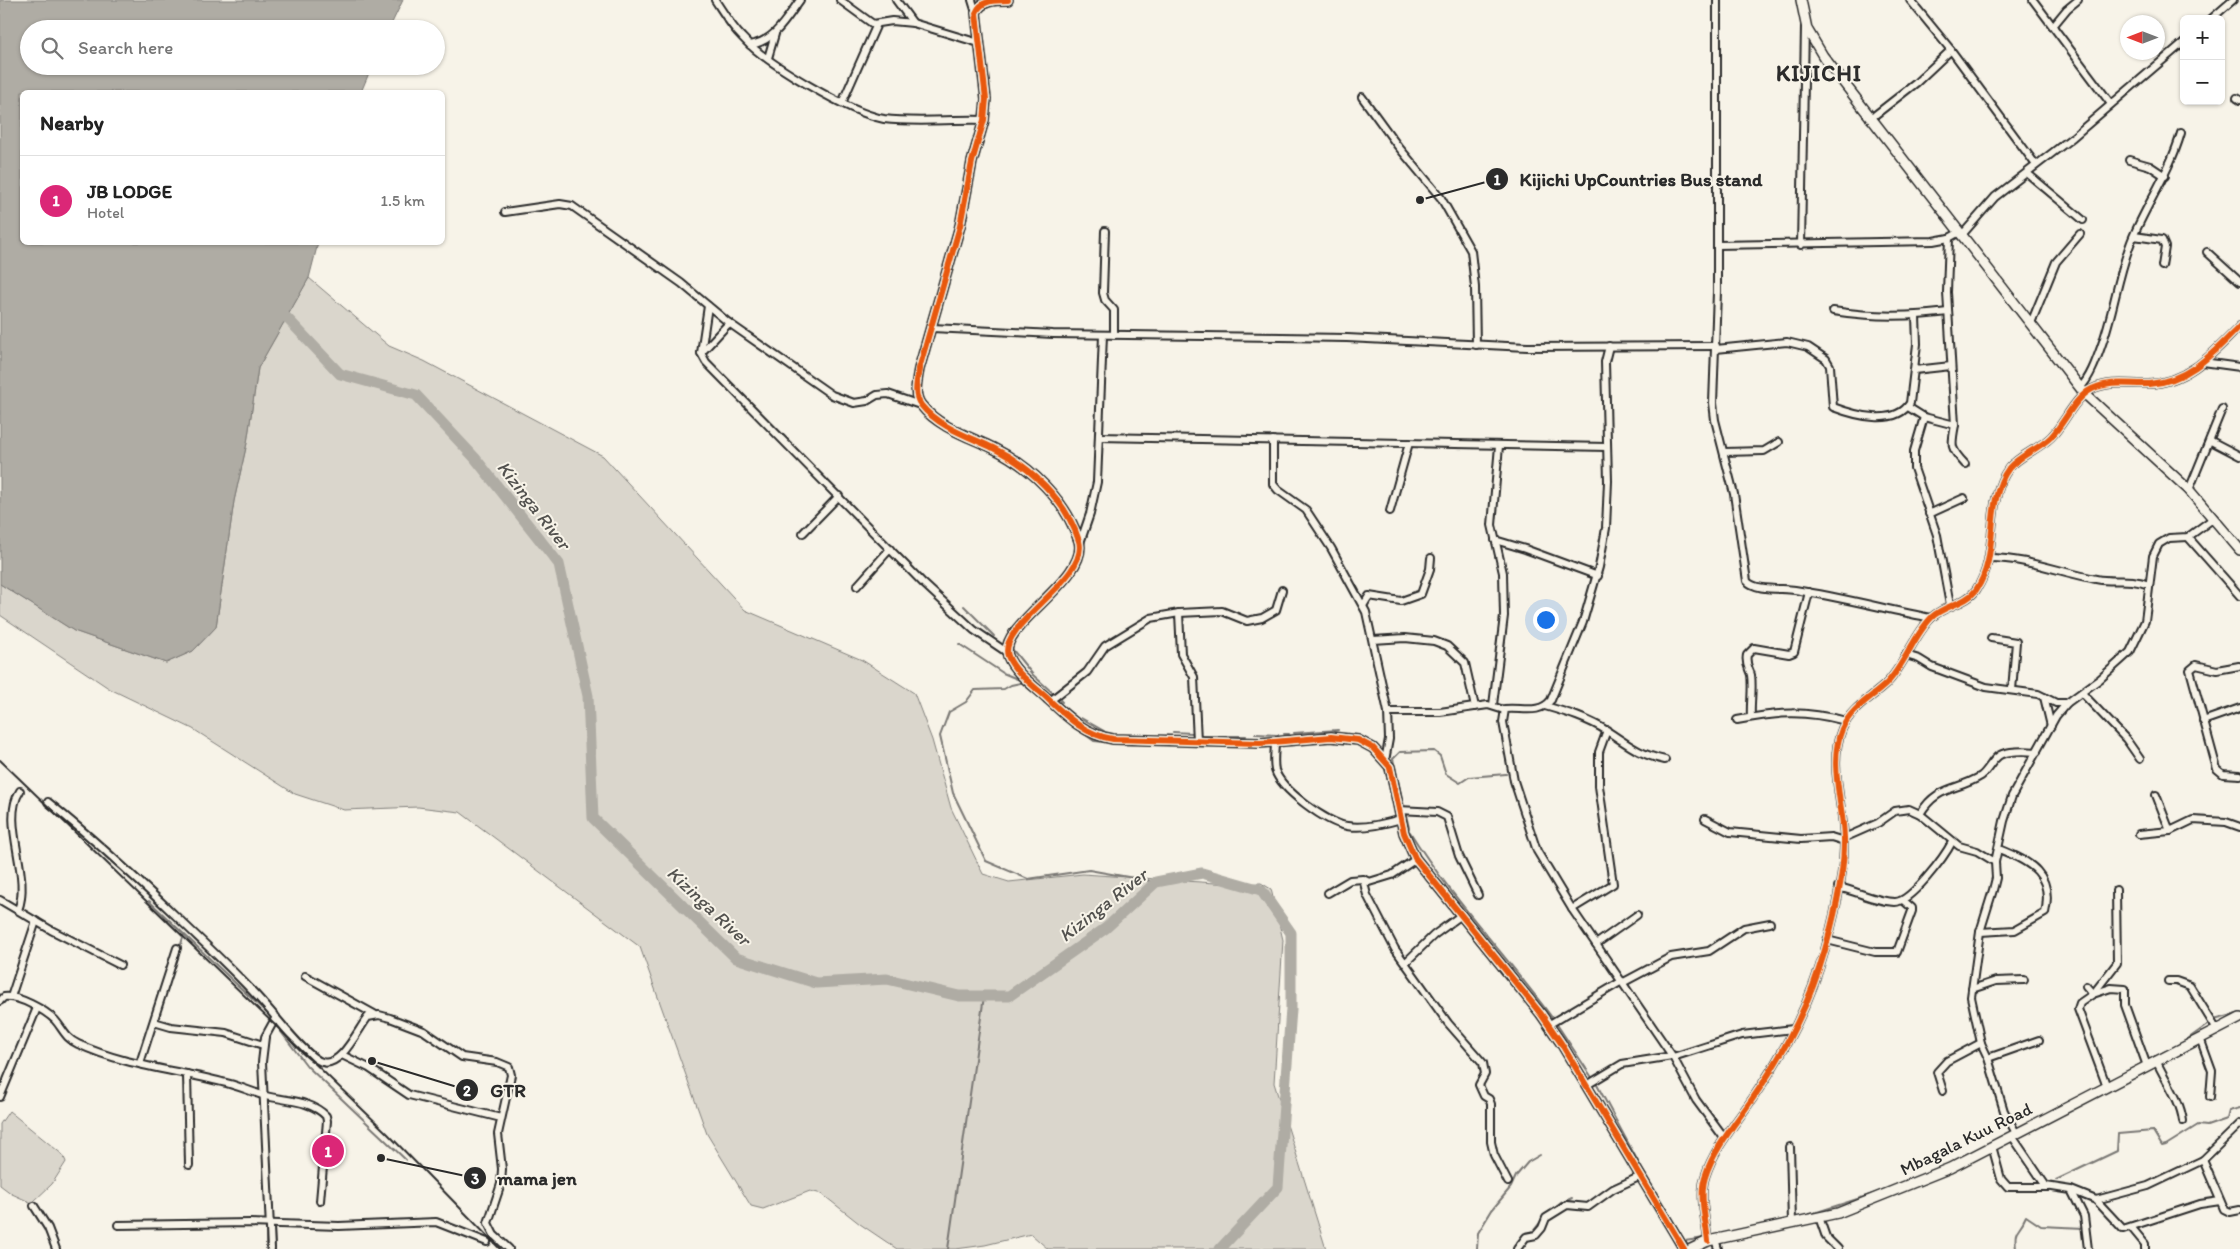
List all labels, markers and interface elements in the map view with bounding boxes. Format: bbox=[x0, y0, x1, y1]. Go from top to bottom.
north arrow bbox=[2120, 15, 2165, 60]
map controls bbox=[2180, 15, 2225, 105]
button: + bbox=[2180, 15, 2225, 60]
search box bbox=[20, 20, 445, 75]
icon: search bbox=[38, 34, 66, 62]
text: Search here bbox=[78, 36, 173, 59]
district label: KIJICHI bbox=[1776, 60, 1862, 87]
button: − bbox=[2180, 60, 2225, 105]
text: Nearby bbox=[40, 110, 104, 135]
callout: Kijichi UpCountries Bus stand bbox=[1484, 162, 1773, 196]
text: Kijichi UpCountries Bus stand bbox=[1520, 168, 1763, 191]
text: 1 bbox=[1494, 171, 1501, 189]
text: JB LODGE bbox=[87, 180, 172, 203]
text: 1 bbox=[52, 191, 60, 210]
text: 1.5 km bbox=[380, 191, 425, 210]
text: Hotel bbox=[87, 203, 124, 222]
water label: Kizinga River bbox=[492, 456, 577, 555]
your location bbox=[1533, 607, 1559, 633]
water label: Kizinga River bbox=[662, 861, 757, 952]
water label: Kizinga River bbox=[1054, 862, 1153, 947]
callout: GTR bbox=[455, 1073, 535, 1107]
text: GTR bbox=[490, 1079, 526, 1102]
text: 2 bbox=[463, 1082, 471, 1100]
street label: Mbagala Kuu Road bbox=[1896, 1098, 2036, 1180]
pin: 1 bbox=[312, 1132, 344, 1170]
callout: mama jen bbox=[463, 1161, 586, 1195]
text: mama jen bbox=[496, 1167, 577, 1190]
text: 3 bbox=[471, 1170, 479, 1188]

